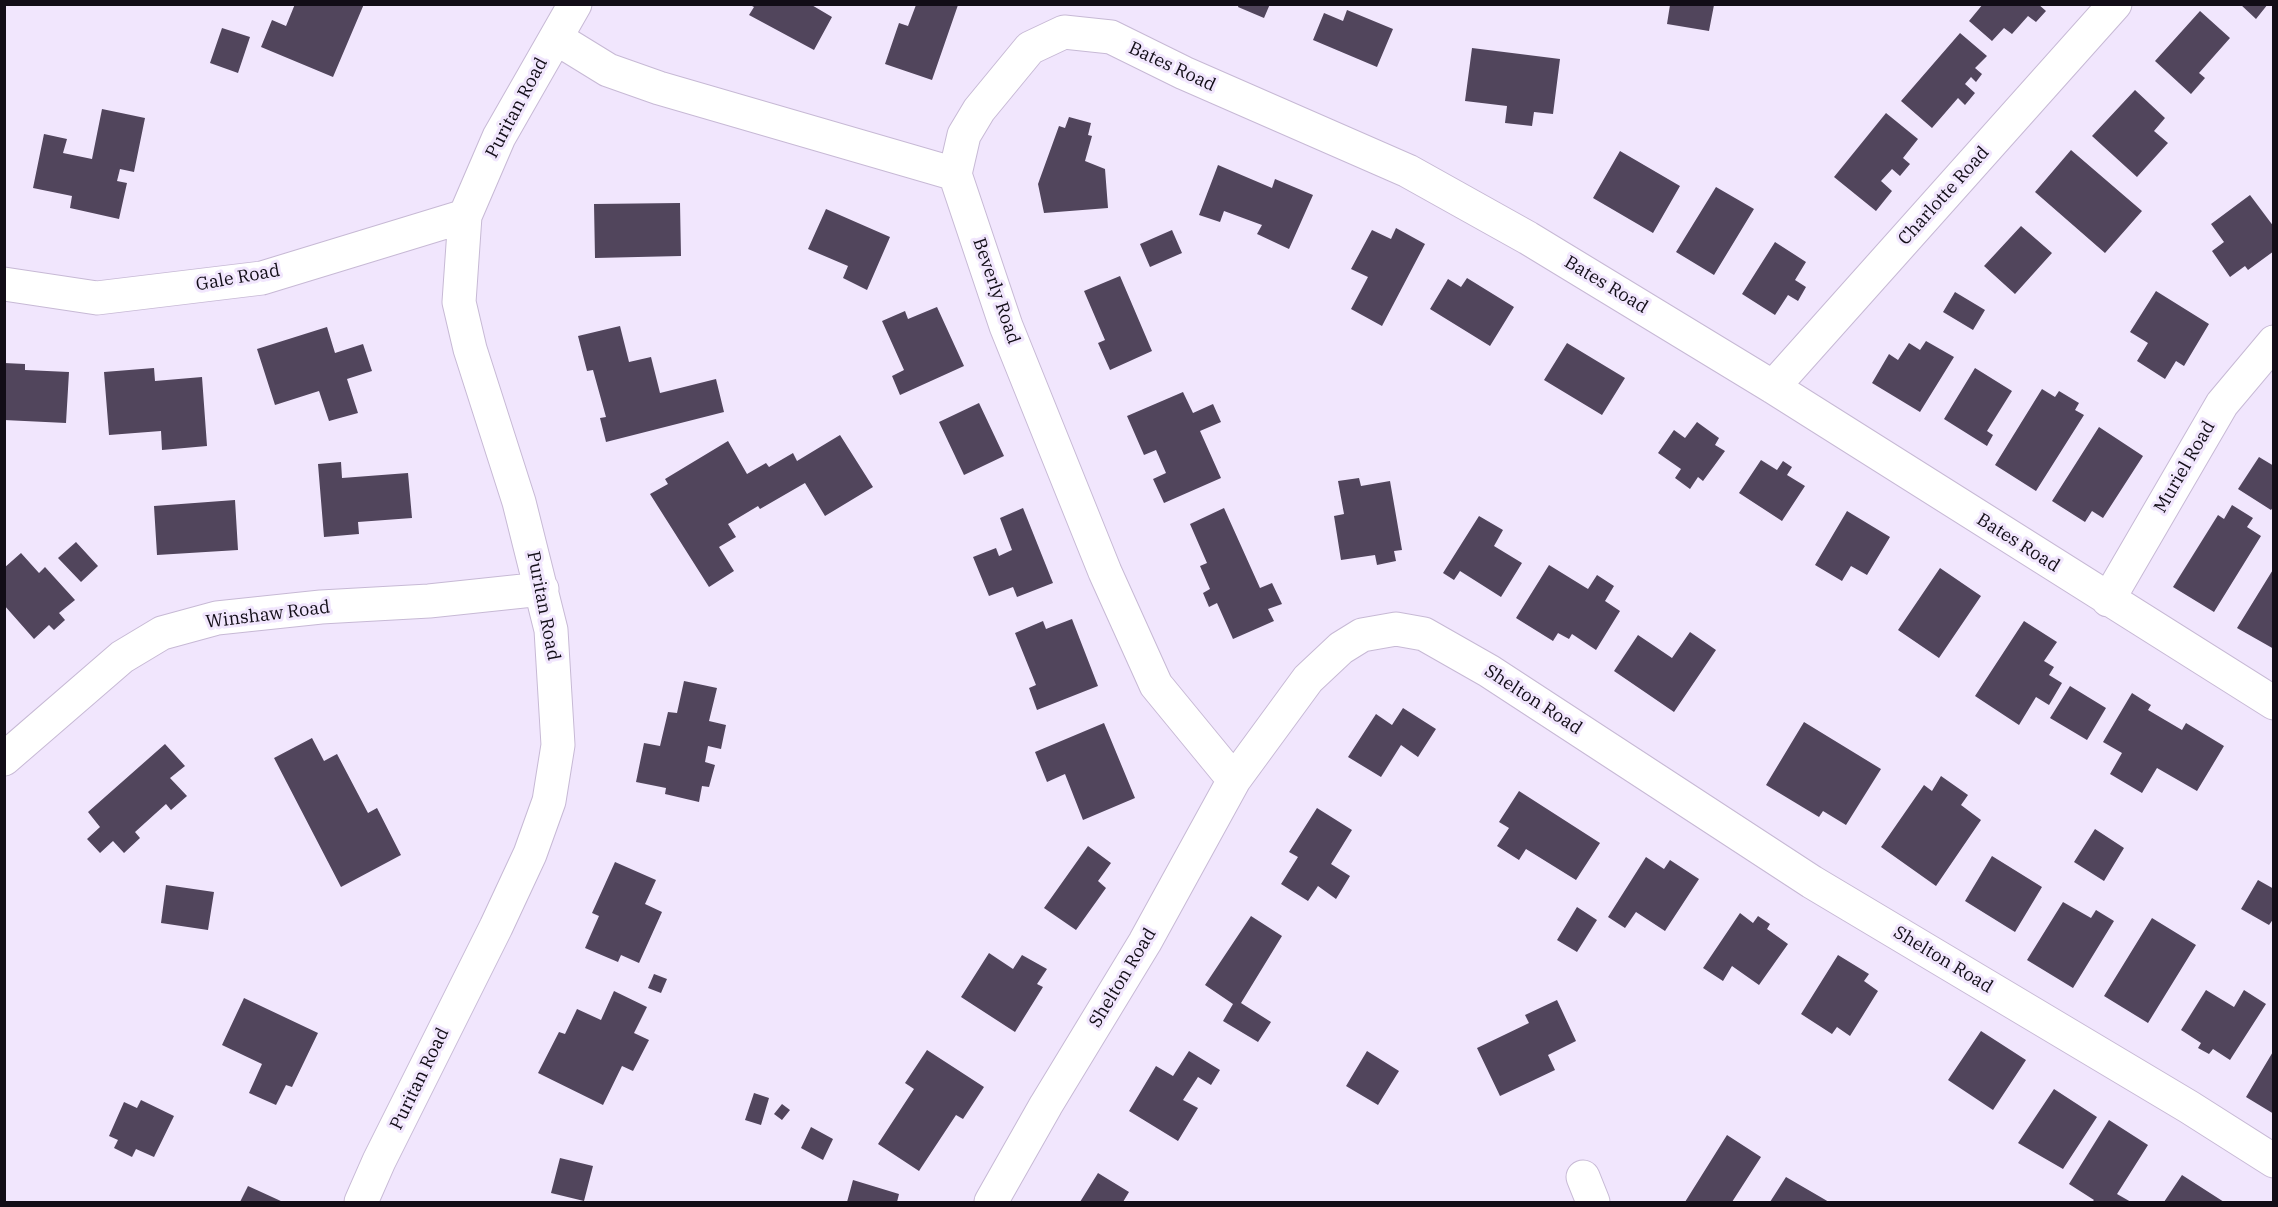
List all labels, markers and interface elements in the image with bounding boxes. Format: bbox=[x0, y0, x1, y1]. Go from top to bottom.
street label: Bates Road bbox=[1125, 37, 1219, 97]
street label: Puritan Road bbox=[481, 54, 553, 162]
street label: Charlotte Road bbox=[1894, 142, 1994, 250]
street label: Beverly Road bbox=[968, 235, 1024, 347]
street label: Bates Road bbox=[1560, 252, 1652, 318]
street label: Gale Road bbox=[194, 260, 282, 296]
street label: Muriel Road bbox=[2150, 417, 2220, 517]
street label: Bates Road bbox=[1973, 509, 2063, 577]
street label: Puritan Road bbox=[522, 550, 564, 662]
street label: Winshaw Road bbox=[205, 597, 331, 633]
street label: Shelton Road bbox=[1480, 660, 1586, 740]
street label: Shelton Road bbox=[1889, 922, 1997, 998]
street label: Shelton Road bbox=[1085, 924, 1161, 1032]
street label: Puritan Road bbox=[386, 1024, 454, 1134]

